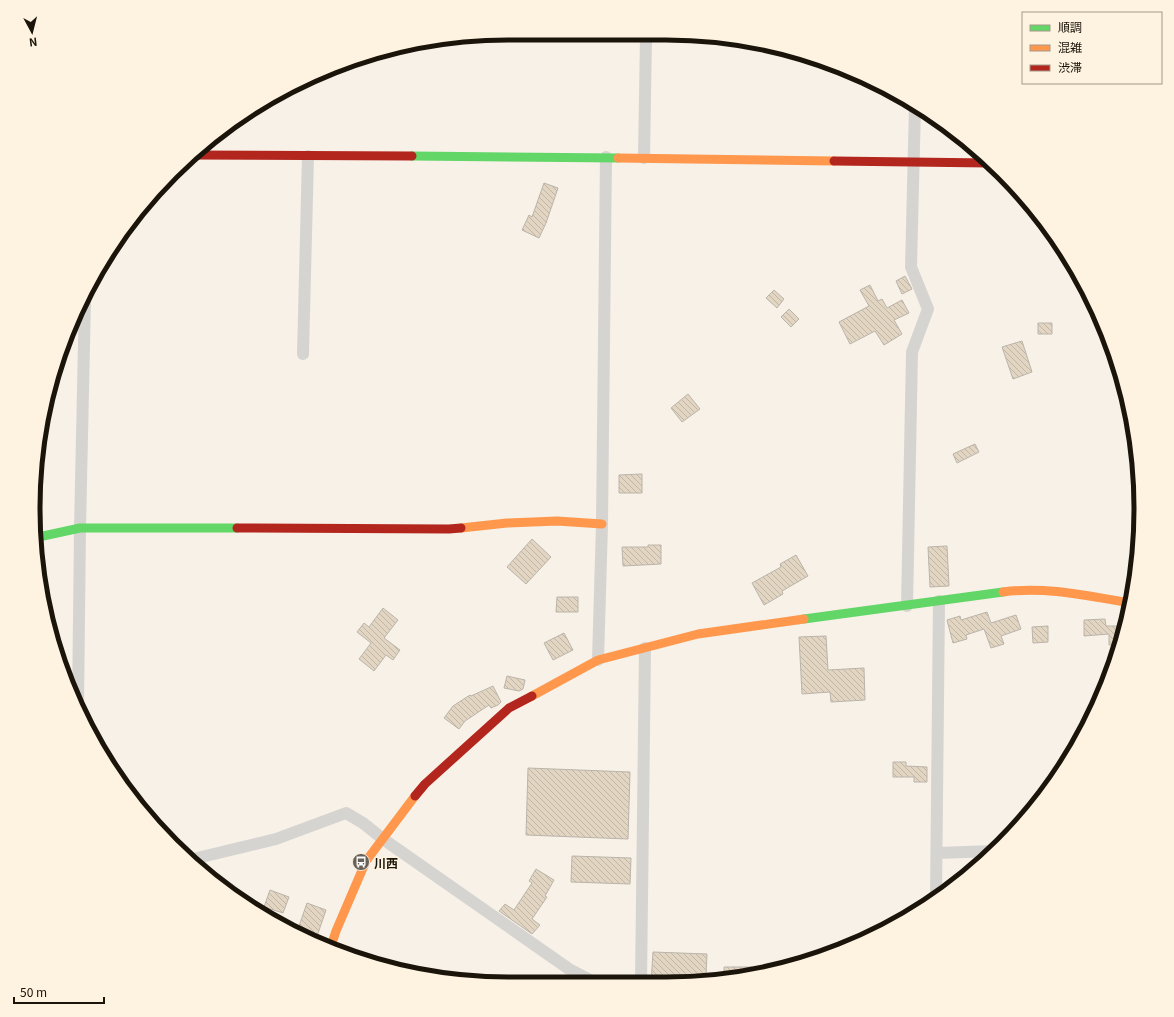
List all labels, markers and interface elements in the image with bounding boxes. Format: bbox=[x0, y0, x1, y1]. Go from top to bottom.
north arrow bbox=[12, 12, 52, 52]
legend bbox=[1022, 12, 1162, 84]
text: 順調 bbox=[1058, 18, 1082, 35]
text: N bbox=[28, 34, 38, 51]
text: 混雑 bbox=[1058, 38, 1082, 55]
text: 渋滞 bbox=[1058, 58, 1082, 75]
bus stop icon: 川西 bbox=[351, 852, 371, 872]
place label: 川西 bbox=[374, 854, 398, 871]
scale bar bbox=[14, 979, 104, 1005]
text: 50 m bbox=[20, 983, 47, 1000]

